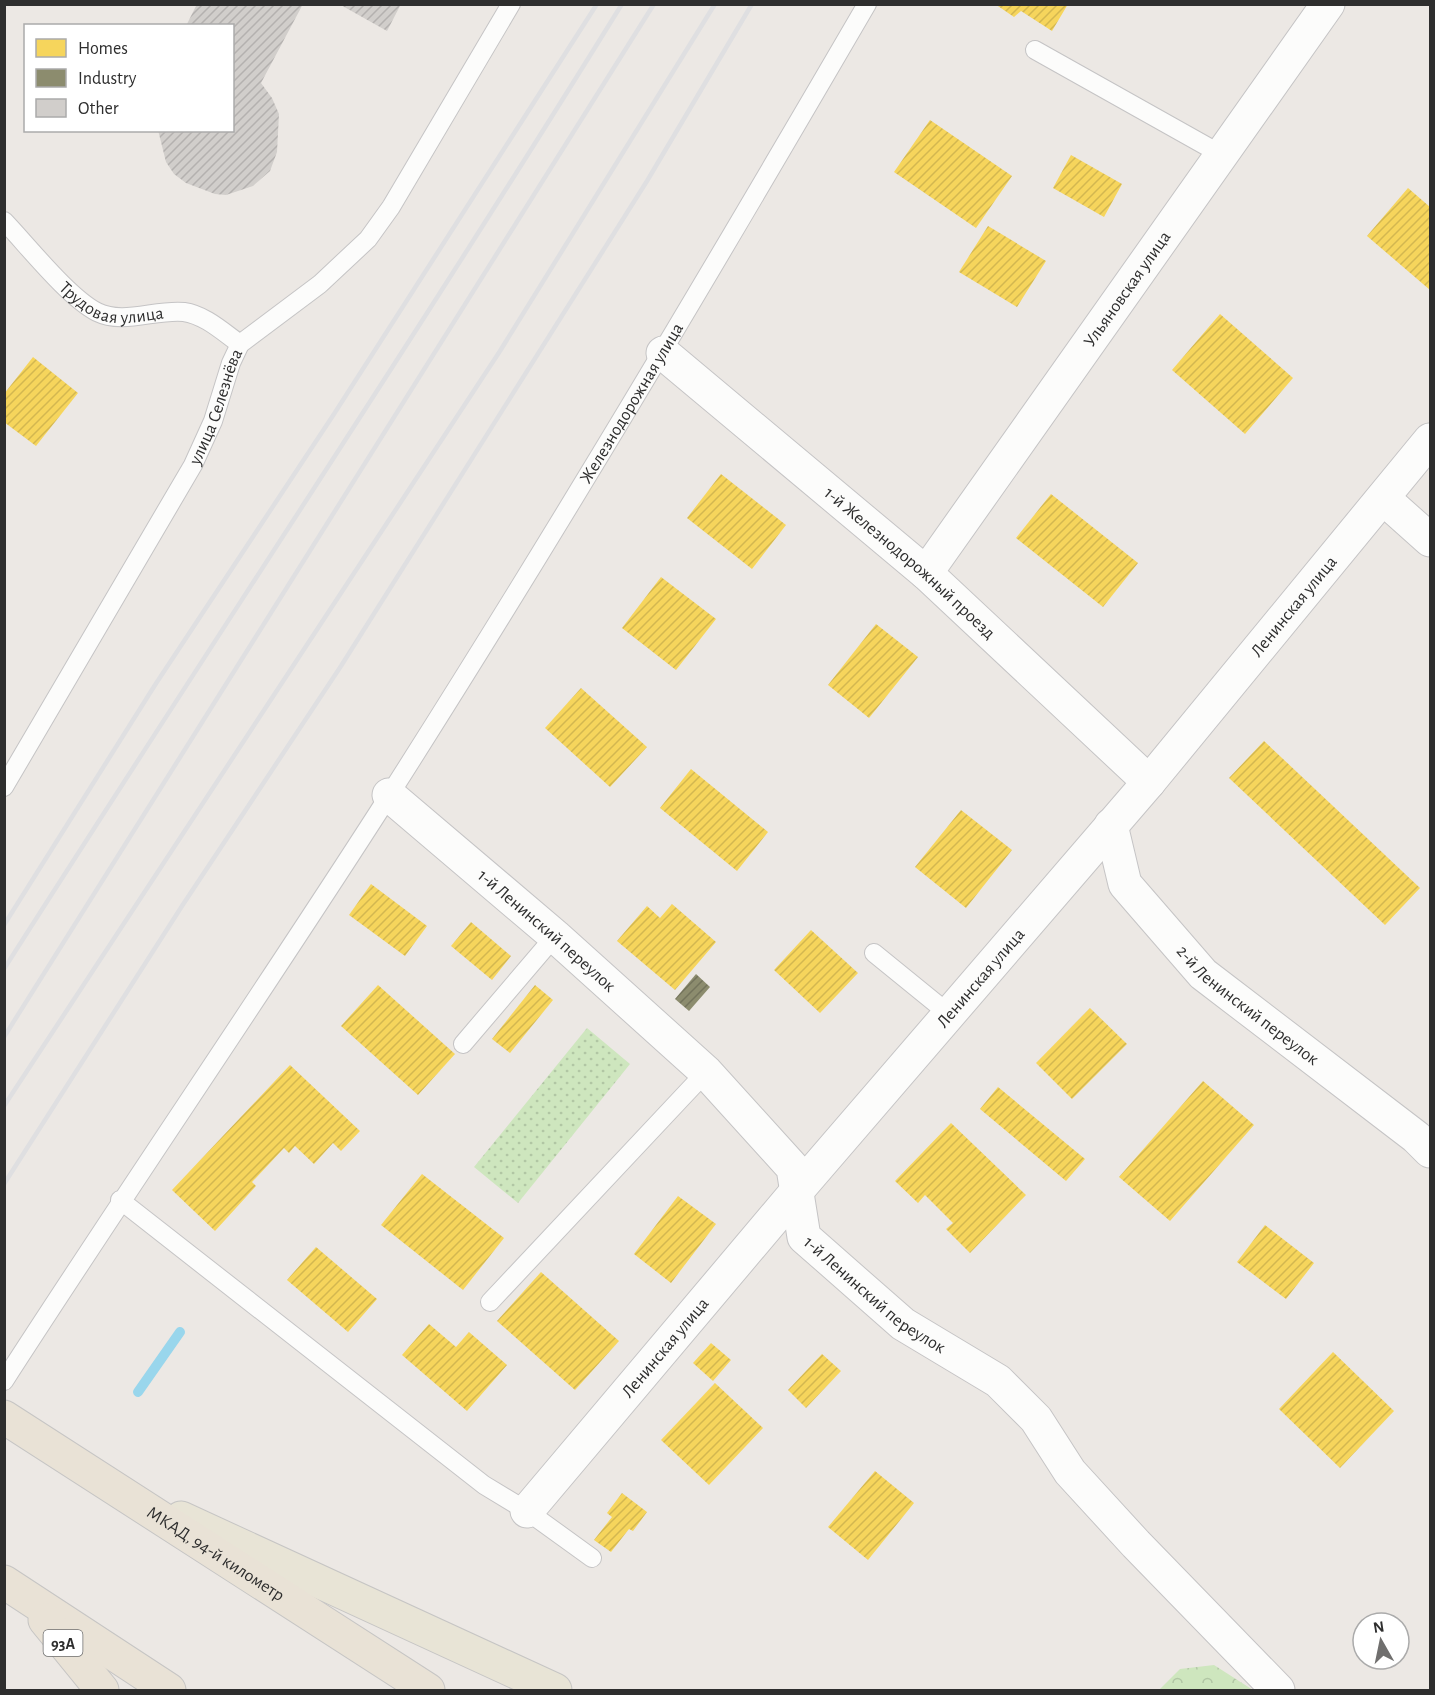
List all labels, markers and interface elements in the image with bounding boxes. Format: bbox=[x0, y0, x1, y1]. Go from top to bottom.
legend bbox=[24, 24, 234, 132]
text: Homes bbox=[78, 40, 128, 58]
text: Industry bbox=[78, 70, 137, 88]
text: Other bbox=[78, 100, 119, 118]
street label: Ульяновская улица bbox=[1081, 228, 1174, 350]
street label: Трудовая улица bbox=[55, 279, 165, 327]
street label: Железнодорожная улица bbox=[577, 320, 687, 487]
street label: улица Селезнёва bbox=[186, 346, 246, 469]
street label: 1-й Железнодорожный проезд bbox=[820, 484, 998, 643]
street label: Ленинская улица bbox=[1248, 553, 1341, 660]
street label: 1-й Ленинский переулок bbox=[474, 867, 619, 996]
street label: Ленинская улица bbox=[934, 925, 1029, 1031]
street label: 2-й Ленинский переулок bbox=[1173, 942, 1322, 1070]
street label: 1-й Ленинский переулок bbox=[800, 1233, 949, 1358]
street label: Ленинская улица bbox=[619, 1295, 713, 1401]
street label: МКАД, 94-й километр bbox=[143, 1504, 287, 1605]
north arrow bbox=[1351, 1611, 1411, 1671]
text: N bbox=[1372, 1618, 1386, 1636]
road number: 93A bbox=[44, 1630, 82, 1656]

